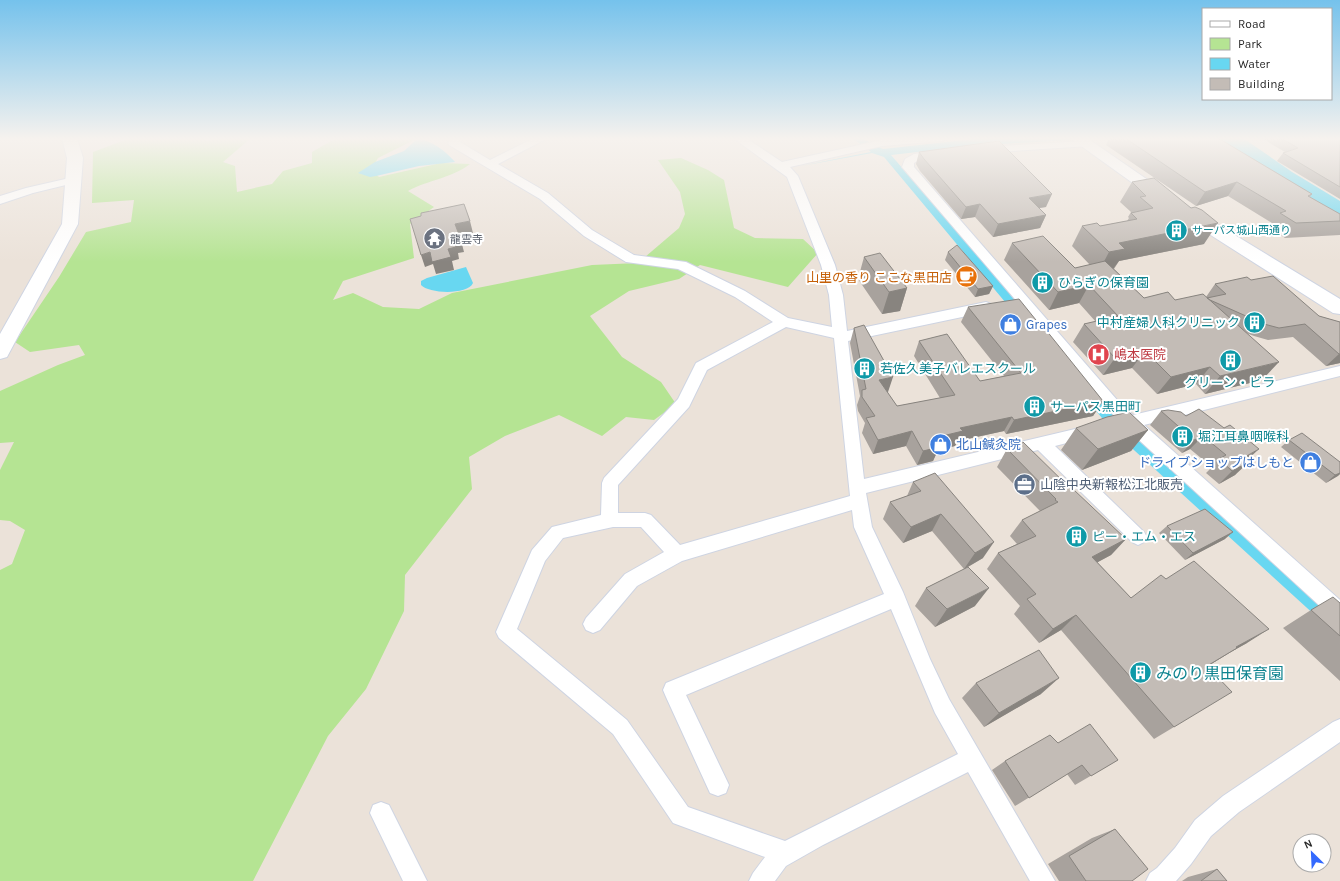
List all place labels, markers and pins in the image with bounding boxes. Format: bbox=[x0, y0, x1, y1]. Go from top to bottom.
building icon: サーパス城山西通り bbox=[1163, 217, 1189, 243]
place label: サーパス城山西通り bbox=[1192, 224, 1291, 237]
temple icon: 龍雲寺 bbox=[422, 226, 448, 252]
place label: 龍雲寺 bbox=[450, 233, 483, 246]
cafe icon: 山里の香り ここな黒田店 bbox=[954, 264, 980, 290]
building icon: ひらぎの保育園 bbox=[1029, 269, 1055, 295]
place label: 山里の香り ここな黒田店 bbox=[806, 270, 952, 285]
place label: ひらぎの保育園 bbox=[1058, 275, 1149, 290]
building icon: 中村産婦人科クリニック bbox=[1242, 309, 1268, 335]
shop icon: Grapes bbox=[997, 311, 1023, 337]
place label: 中村産婦人科クリニック bbox=[1097, 315, 1240, 330]
place label: Grapes bbox=[1026, 317, 1068, 332]
hospital icon: 嶋本医院 bbox=[1086, 341, 1112, 367]
place label: 嶋本医院 bbox=[1114, 347, 1166, 362]
building icon: グリーン・ビラ bbox=[1217, 347, 1243, 373]
building icon: 若佐久美子バレエスクール bbox=[851, 355, 877, 381]
place label: 若佐久美子バレエスクール bbox=[880, 361, 1036, 376]
place label: グリーン・ビラ bbox=[1185, 375, 1275, 390]
building icon: サーパス黒田町 bbox=[1022, 393, 1048, 419]
place label: サーパス黒田町 bbox=[1050, 399, 1141, 414]
building icon: 堀江耳鼻咽喉科 bbox=[1170, 423, 1196, 449]
place label: 堀江耳鼻咽喉科 bbox=[1198, 429, 1289, 444]
shop icon: 北山鍼灸院 bbox=[928, 431, 954, 457]
place label: 北山鍼灸院 bbox=[956, 437, 1021, 452]
shop icon: ドライブショップはしもと bbox=[1297, 449, 1323, 475]
place label: ドライブショップはしもと bbox=[1138, 455, 1294, 470]
office icon: 山陰中央新報松江北販売 bbox=[1012, 471, 1038, 497]
place label: 山陰中央新報松江北販売 bbox=[1040, 477, 1183, 492]
building icon: ピー・エム・エス bbox=[1063, 523, 1089, 549]
place label: ピー・エム・エス bbox=[1092, 529, 1196, 544]
building icon: みのり黒田保育園 bbox=[1127, 660, 1153, 686]
place label: みのり黒田保育園 bbox=[1156, 664, 1284, 683]

